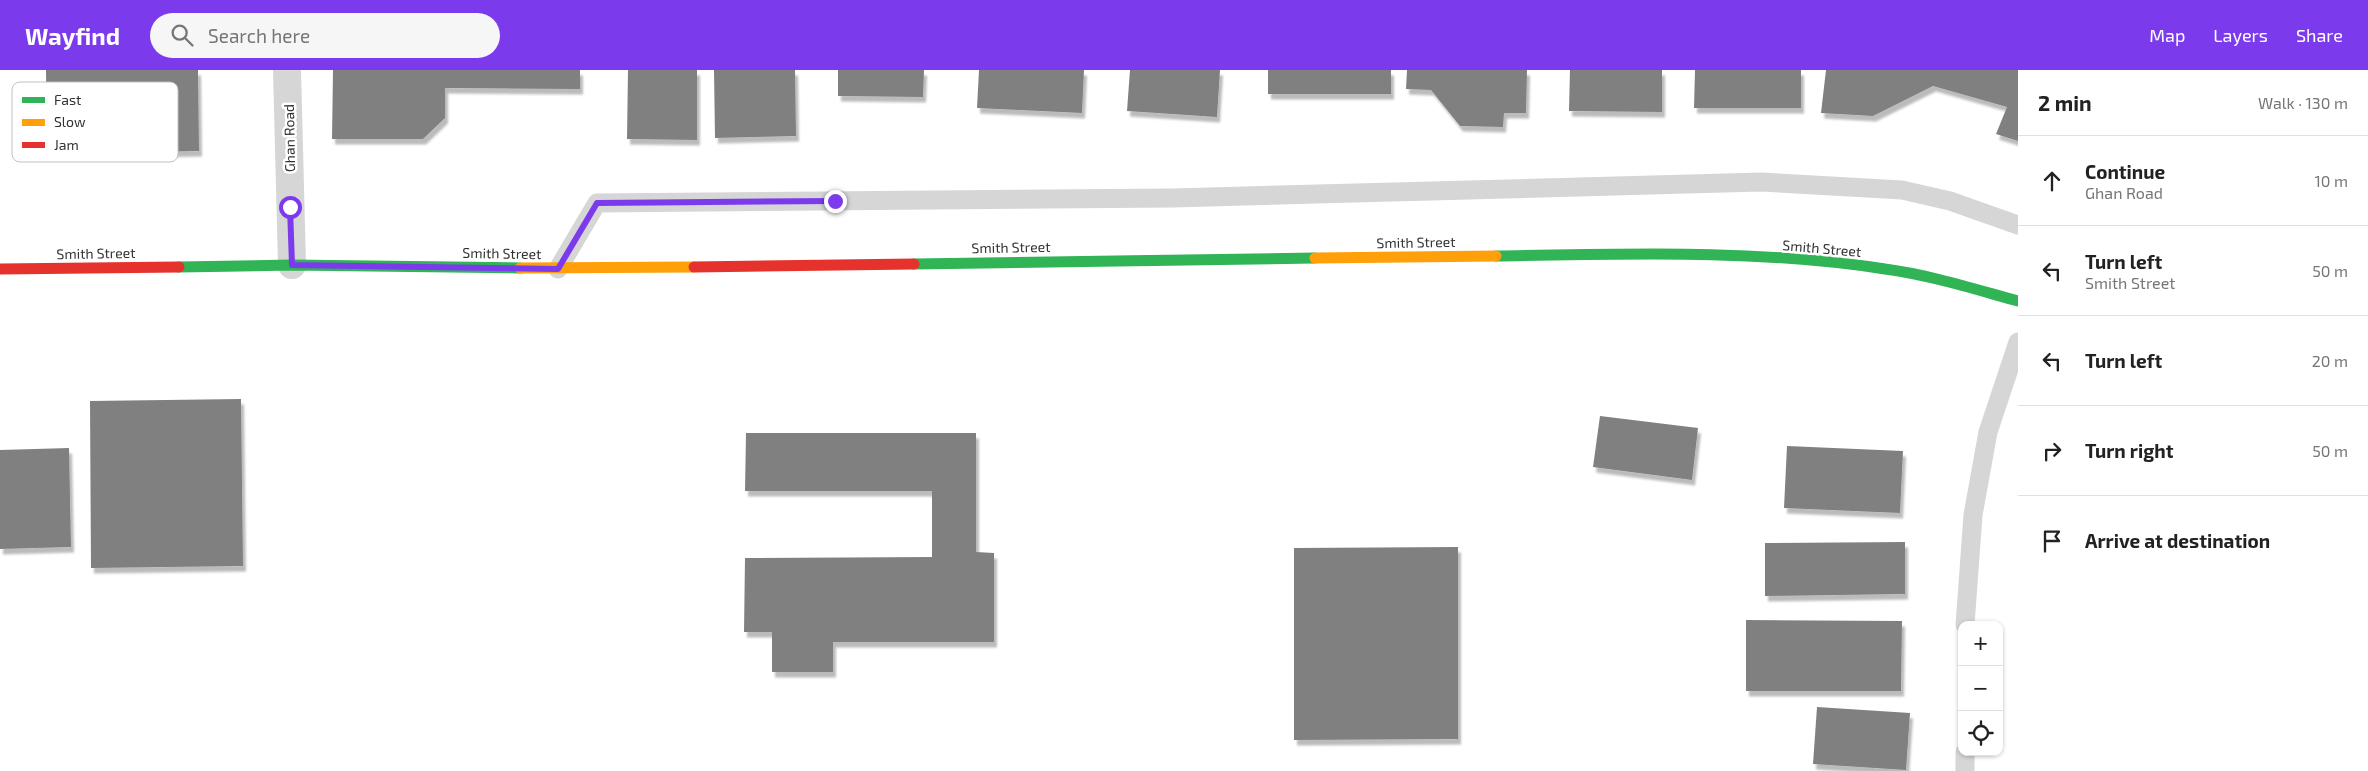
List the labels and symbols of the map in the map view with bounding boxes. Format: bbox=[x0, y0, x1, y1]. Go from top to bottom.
legend bbox=[12, 82, 178, 162]
text: Fast bbox=[54, 91, 81, 108]
street label: Ghan Road bbox=[280, 104, 298, 172]
text: Slow bbox=[54, 113, 86, 130]
text: Jam bbox=[54, 136, 79, 153]
route end bbox=[824, 190, 847, 213]
route start bbox=[279, 196, 302, 219]
street label: Smith Street bbox=[1376, 233, 1456, 251]
street label: Smith Street bbox=[1782, 236, 1862, 260]
street label: Smith Street bbox=[971, 238, 1051, 256]
street label: Smith Street bbox=[56, 244, 136, 262]
street label: Smith Street bbox=[462, 244, 542, 262]

